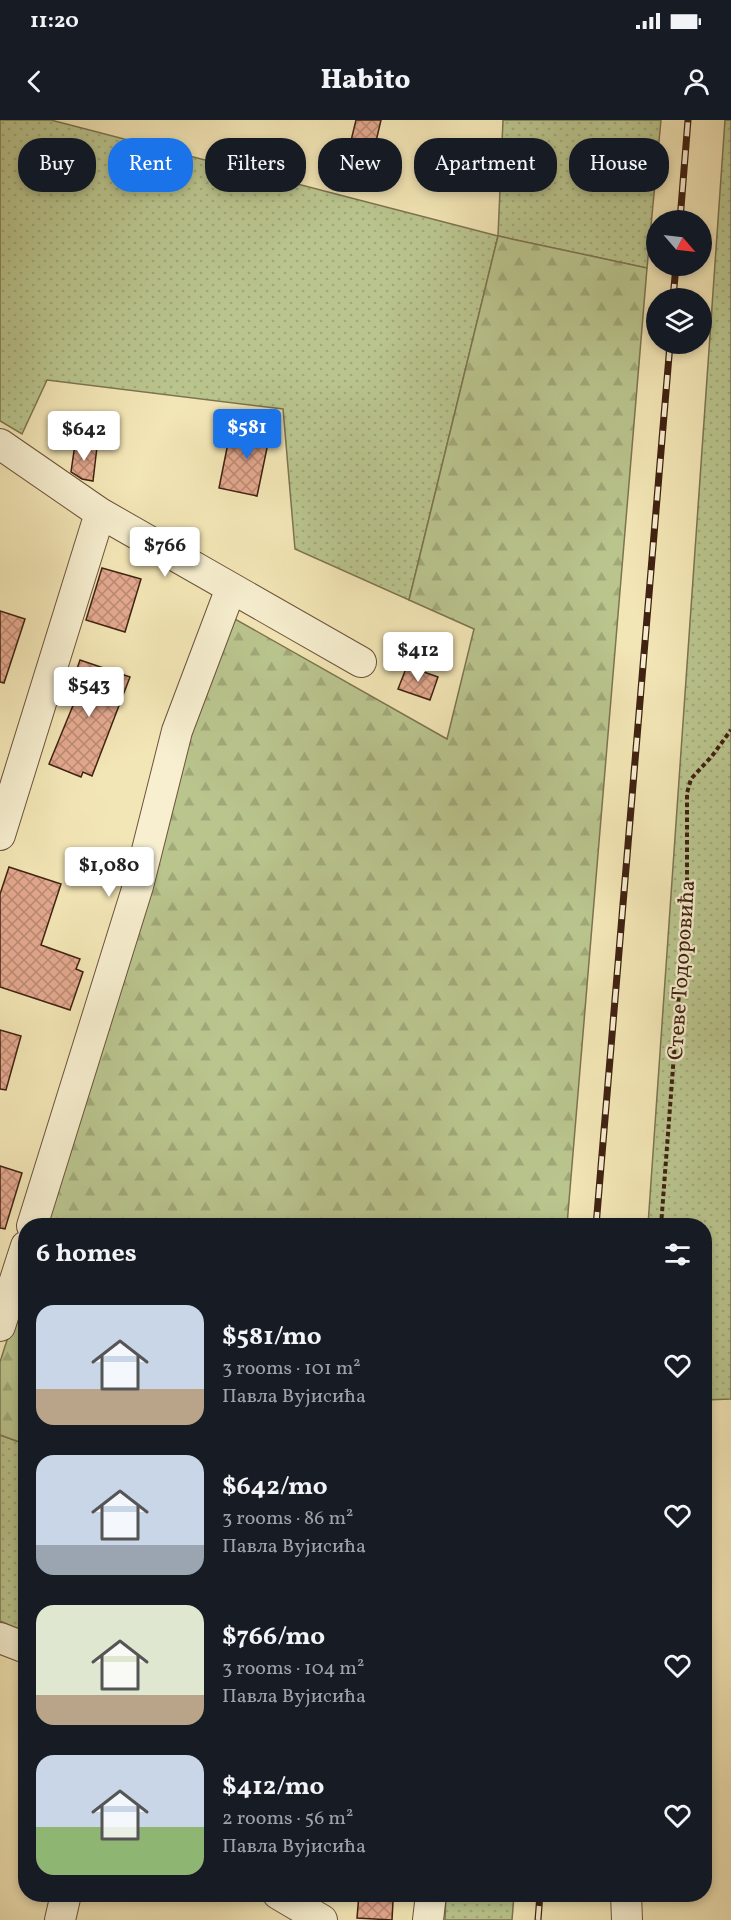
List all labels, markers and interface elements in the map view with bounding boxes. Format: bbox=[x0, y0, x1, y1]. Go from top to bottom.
text: 11:20 bbox=[30, 6, 79, 37]
text: Habito bbox=[321, 62, 410, 100]
icon: back bbox=[18, 65, 51, 98]
icon: person bbox=[680, 65, 713, 98]
chip: Buy bbox=[18, 138, 96, 192]
chip: Rent bbox=[108, 138, 193, 192]
chip: Filters bbox=[205, 138, 306, 192]
chip: New bbox=[318, 138, 402, 192]
chip: Apartment bbox=[414, 138, 557, 192]
chip: House bbox=[569, 138, 669, 192]
north arrow bbox=[646, 210, 712, 276]
map controls bbox=[646, 210, 712, 354]
button: layers bbox=[646, 288, 712, 354]
pin: $581 bbox=[211, 409, 283, 460]
pin: $642 bbox=[48, 411, 120, 462]
text: $581 bbox=[227, 414, 267, 442]
text: $642 bbox=[62, 416, 106, 444]
pin: $766 bbox=[129, 527, 201, 578]
text: $766 bbox=[144, 532, 186, 560]
pin: $412 bbox=[382, 632, 454, 683]
text: $412 bbox=[397, 637, 439, 665]
pin: $543 bbox=[53, 667, 125, 718]
text: $543 bbox=[68, 672, 110, 700]
pin: $1,080 bbox=[60, 847, 158, 898]
text: $1,080 bbox=[79, 852, 139, 880]
street label: Стеве Тодоровића bbox=[661, 879, 704, 1061]
text: 6 homes bbox=[36, 1236, 137, 1272]
icon: filters bbox=[661, 1238, 694, 1271]
text: $581/mo bbox=[222, 1319, 322, 1355]
icon: home bbox=[84, 1329, 156, 1401]
icon: heart bbox=[661, 1349, 694, 1382]
text: 3 rooms · 101 m² bbox=[222, 1355, 361, 1383]
text: Павла Вујисића bbox=[222, 1383, 366, 1411]
text: $642/mo bbox=[222, 1469, 328, 1505]
icon: home bbox=[84, 1479, 156, 1551]
icon: heart bbox=[661, 1499, 694, 1532]
text: 3 rooms · 86 m² bbox=[222, 1505, 353, 1533]
text: Павла Вујисића bbox=[222, 1533, 366, 1561]
text: $766/mo bbox=[222, 1619, 325, 1655]
icon: home bbox=[84, 1629, 156, 1701]
icon: heart bbox=[661, 1649, 694, 1682]
text: 3 rooms · 104 m² bbox=[222, 1655, 364, 1683]
text: Павла Вујисића bbox=[222, 1683, 366, 1711]
text: $412/mo bbox=[222, 1769, 324, 1805]
icon: home bbox=[84, 1779, 156, 1851]
icon: heart bbox=[661, 1799, 694, 1832]
text: 2 rooms · 56 m² bbox=[222, 1805, 353, 1833]
text: Павла Вујисића bbox=[222, 1833, 366, 1861]

